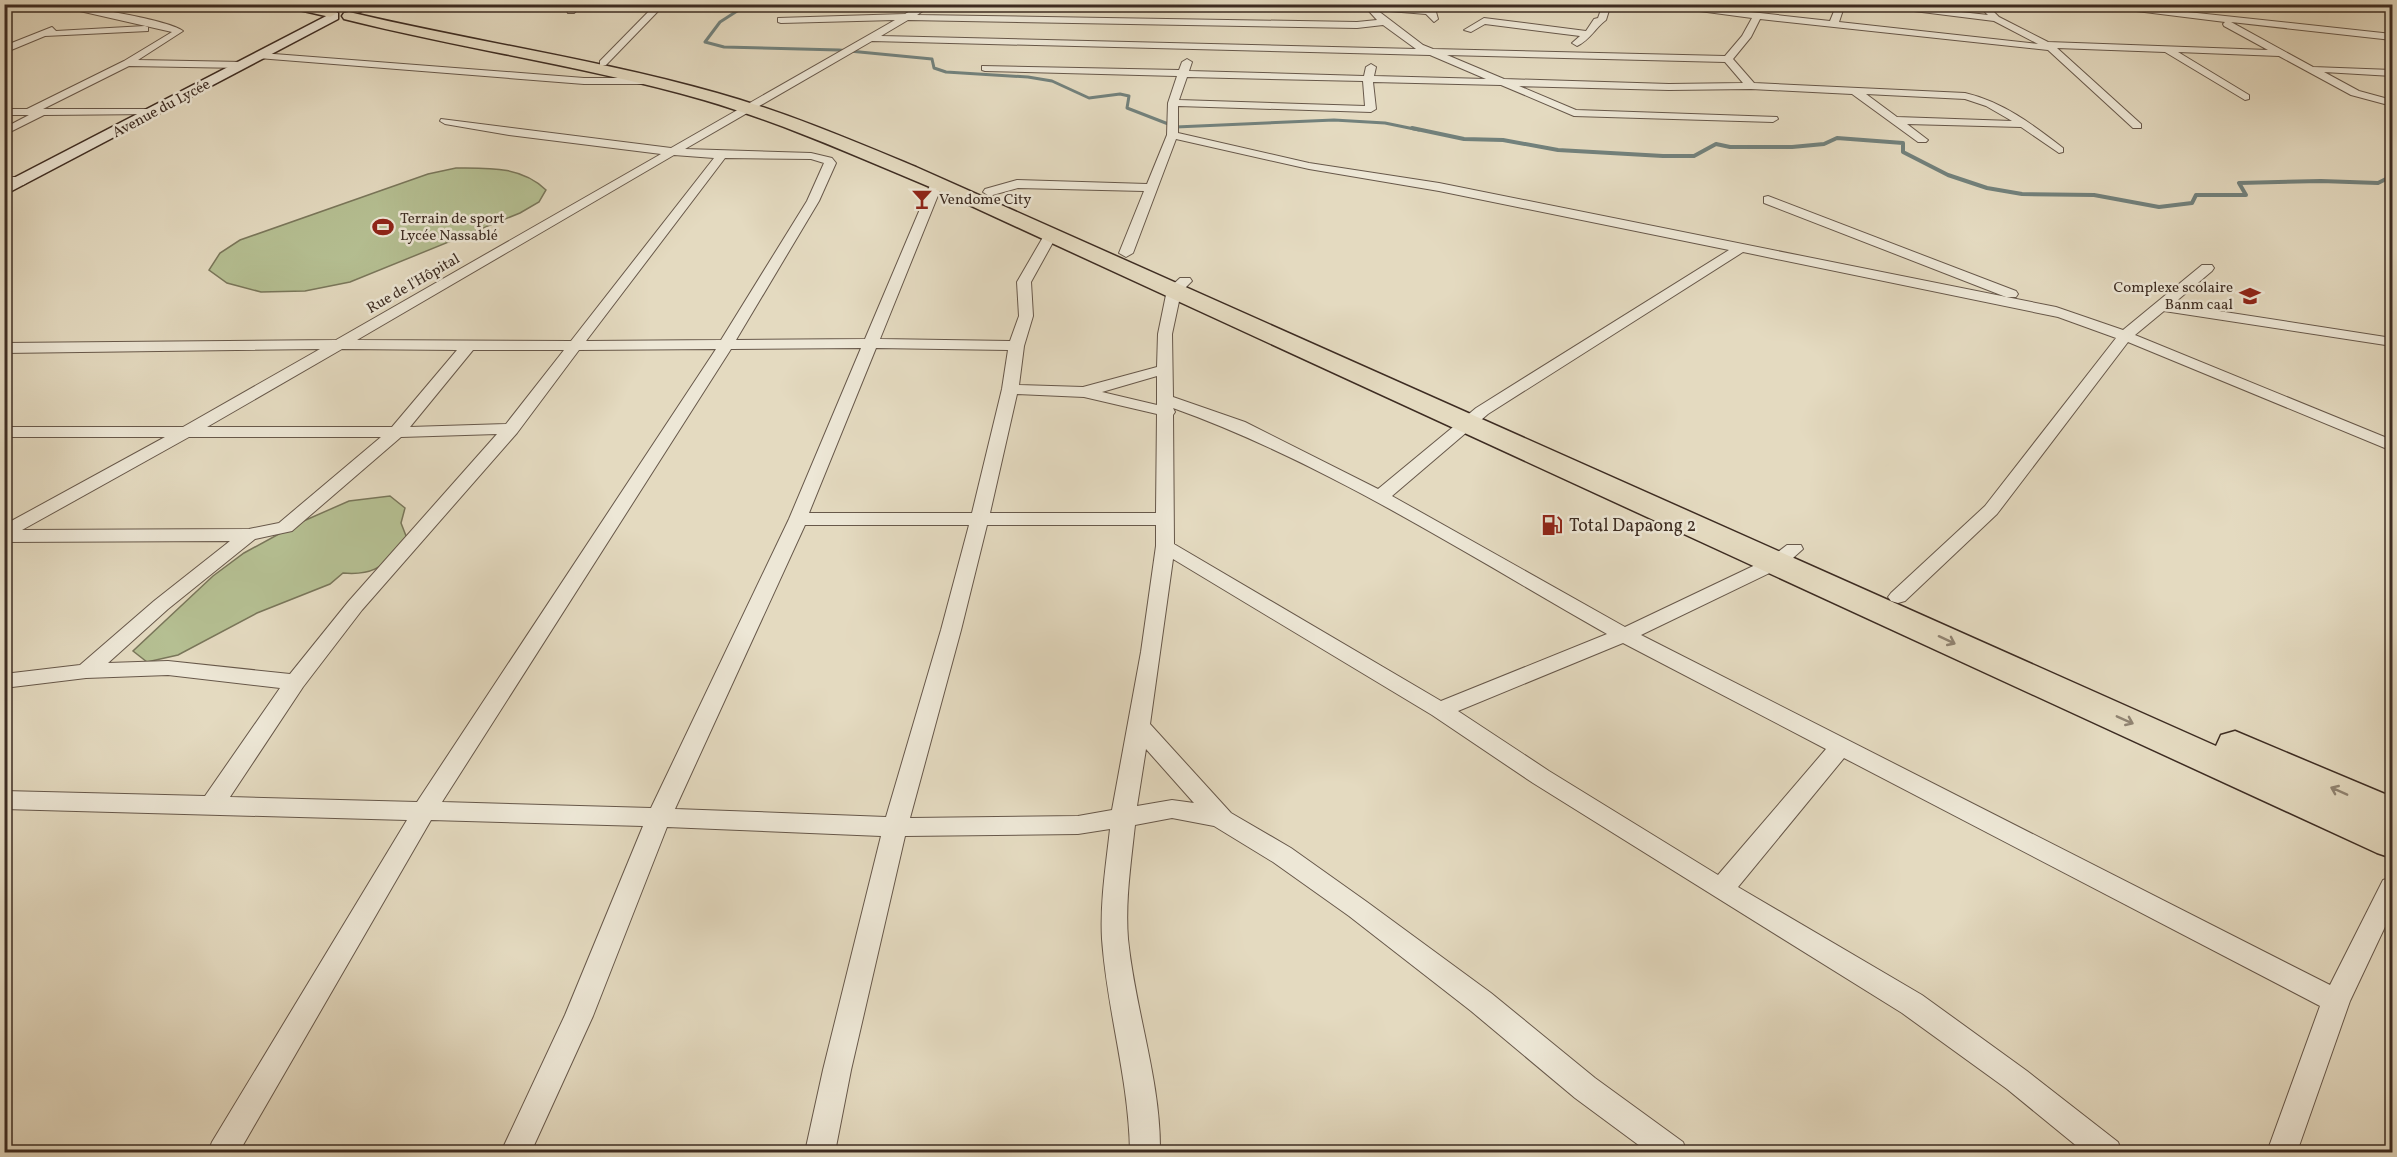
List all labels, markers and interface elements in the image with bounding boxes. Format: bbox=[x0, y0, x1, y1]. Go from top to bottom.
street label: Avenue du Lycée bbox=[109, 75, 214, 144]
bar icon: Vendome City bbox=[910, 187, 934, 211]
place label: Vendome City bbox=[939, 190, 1031, 211]
place label: Terrain de sport Lycée Nassablé bbox=[400, 209, 504, 247]
sports icon: Terrain de sport Lycée Nassablé bbox=[371, 215, 395, 239]
street label: Rue de l'Hôpital bbox=[363, 249, 464, 319]
place label: Complexe scolaire Banm caal bbox=[2113, 278, 2233, 316]
school or university icon: Complexe scolaire Banm caal bbox=[2238, 284, 2262, 308]
fuel station icon: Total Dapaong 2 bbox=[1540, 513, 1564, 537]
place label: Total Dapaong 2 bbox=[1569, 514, 1696, 539]
one-way arrow bbox=[1937, 635, 1955, 646]
one-way arrow bbox=[2115, 715, 2133, 727]
one-way arrow bbox=[2330, 785, 2349, 796]

